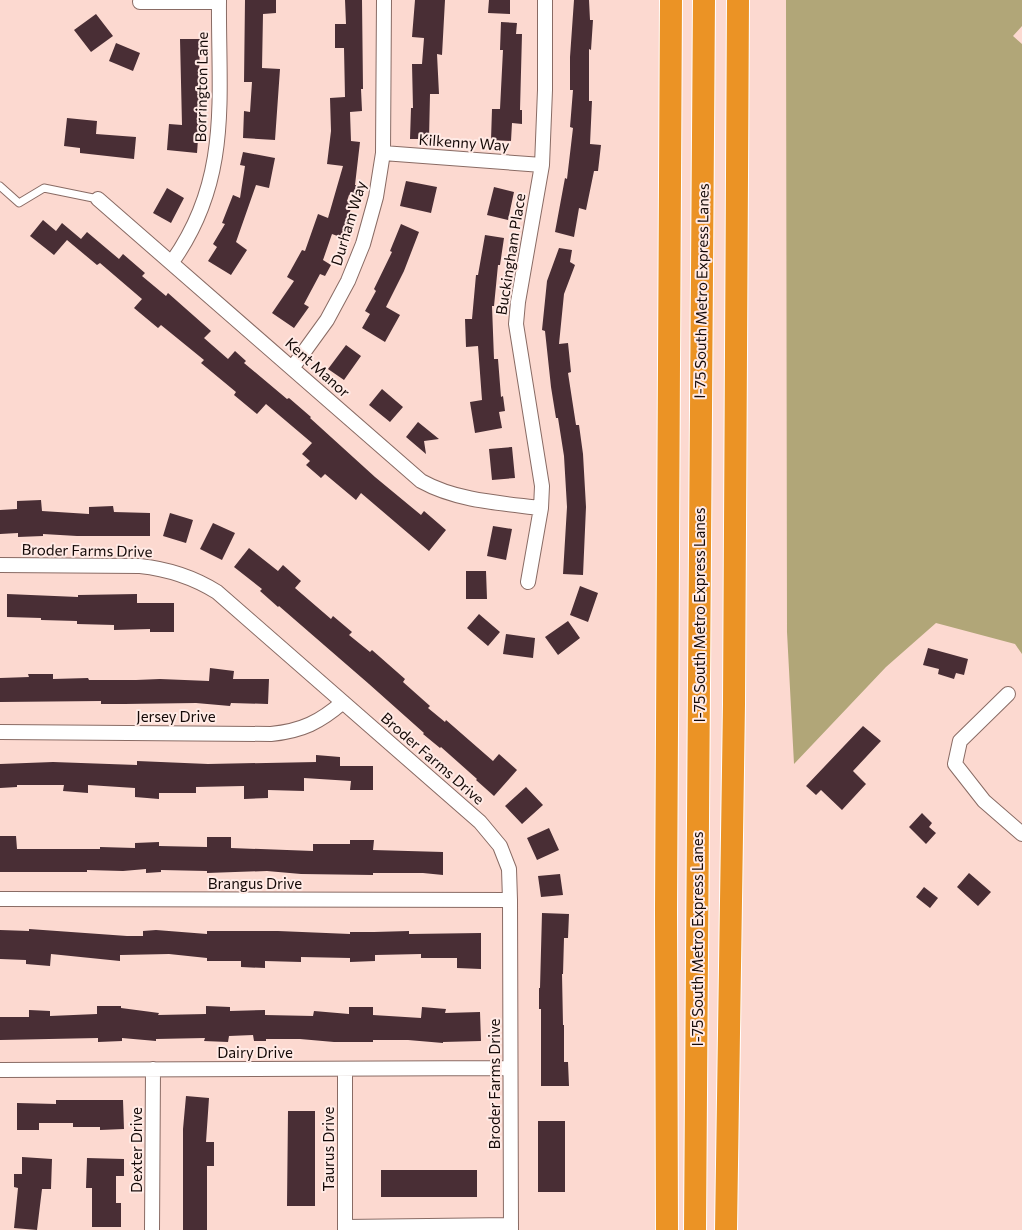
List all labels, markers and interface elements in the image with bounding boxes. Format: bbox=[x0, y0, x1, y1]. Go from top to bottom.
street label: Borrington Lane bbox=[191, 31, 211, 142]
street label: Kilkenny Way bbox=[418, 130, 510, 154]
street label: Durham Way bbox=[327, 178, 370, 268]
street label: I-75 South Metro Express Lanes bbox=[690, 183, 712, 399]
street label: Buckingham Place bbox=[491, 192, 529, 316]
street label: Kent Manor bbox=[282, 333, 354, 401]
street label: I-75 South Metro Express Lanes bbox=[690, 507, 708, 723]
street label: Broder Farms Drive bbox=[21, 540, 153, 560]
street label: Jersey Drive bbox=[136, 707, 216, 725]
street label: Broder Farms Drive bbox=[378, 708, 488, 808]
street label: I-75 South Metro Express Lanes bbox=[688, 831, 706, 1047]
street label: Brangus Drive bbox=[208, 874, 302, 892]
street label: Broder Farms Drive bbox=[485, 1018, 503, 1149]
street label: Dairy Drive bbox=[217, 1043, 293, 1061]
street label: Taurus Drive bbox=[319, 1106, 337, 1191]
street label: Dexter Drive bbox=[127, 1107, 145, 1193]

